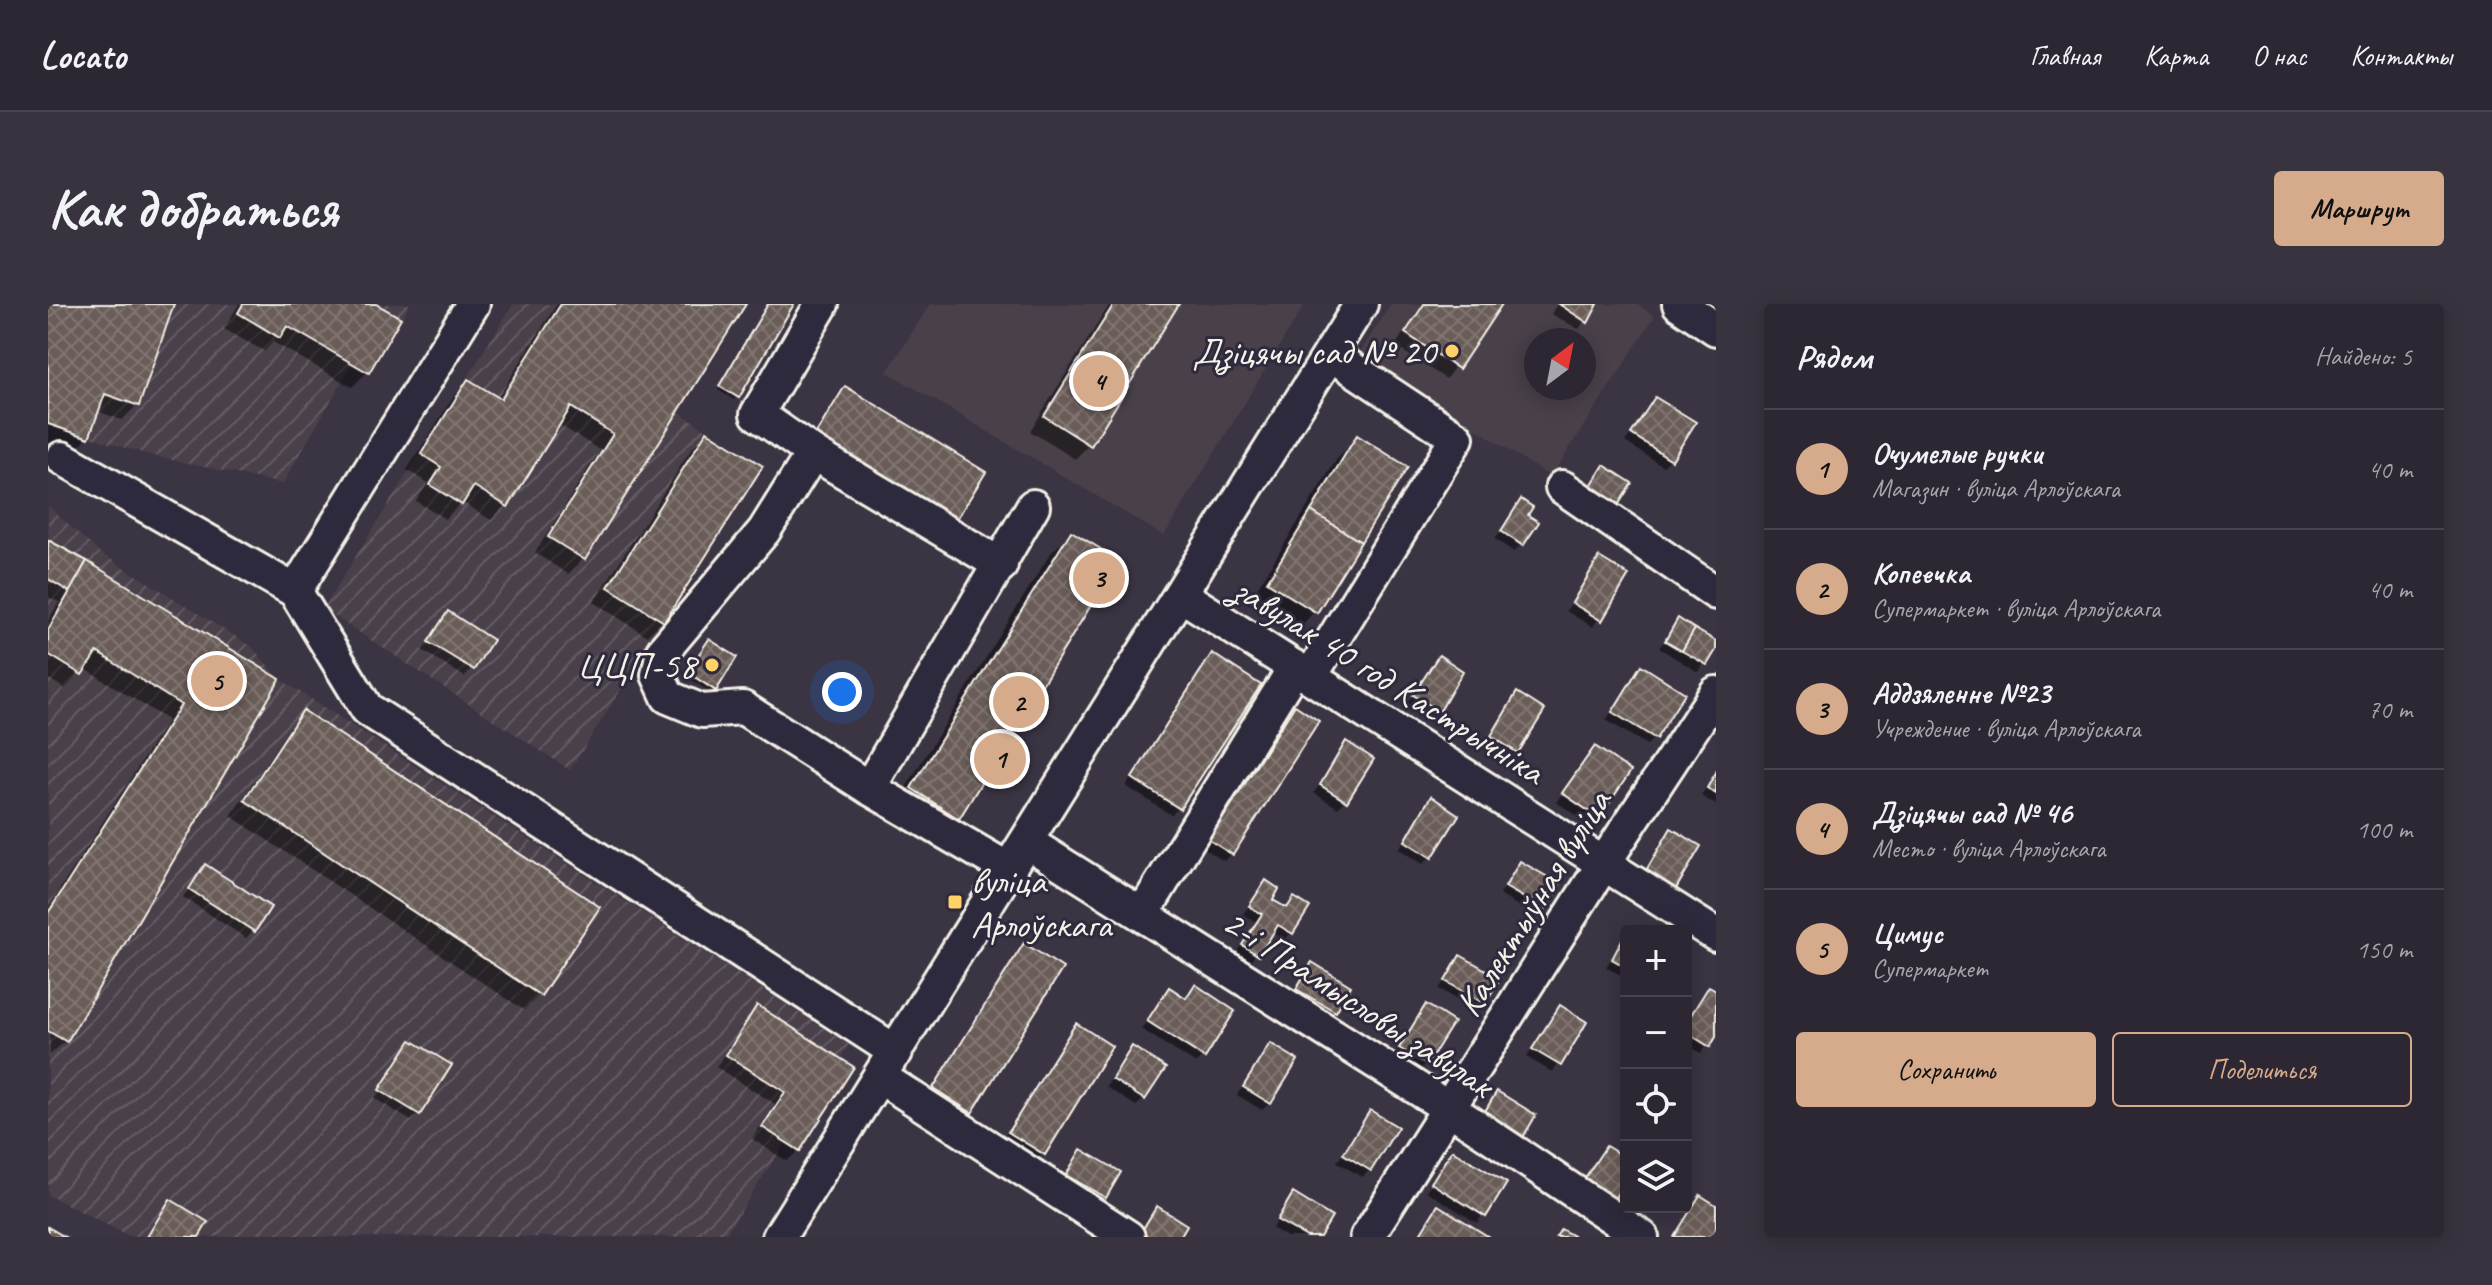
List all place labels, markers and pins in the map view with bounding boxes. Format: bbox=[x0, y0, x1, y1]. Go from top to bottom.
place label: Дзіцячы сад № 20 bbox=[1193, 328, 1439, 375]
marker: Дзіцячы сад № 20 bbox=[1443, 342, 1461, 360]
pin: 4 bbox=[1073, 351, 1125, 411]
pin: 3 bbox=[1073, 548, 1125, 608]
place label: ЦЦП-58 bbox=[577, 642, 700, 689]
pin: 5 bbox=[191, 651, 243, 711]
marker: ЦЦП-58 bbox=[703, 656, 721, 674]
pin: 2 bbox=[993, 672, 1045, 732]
pin: 1 bbox=[974, 729, 1026, 789]
place label: вуліца Арлоўскага bbox=[971, 857, 1114, 948]
marker: вуліца Арлоўскага bbox=[946, 893, 964, 911]

